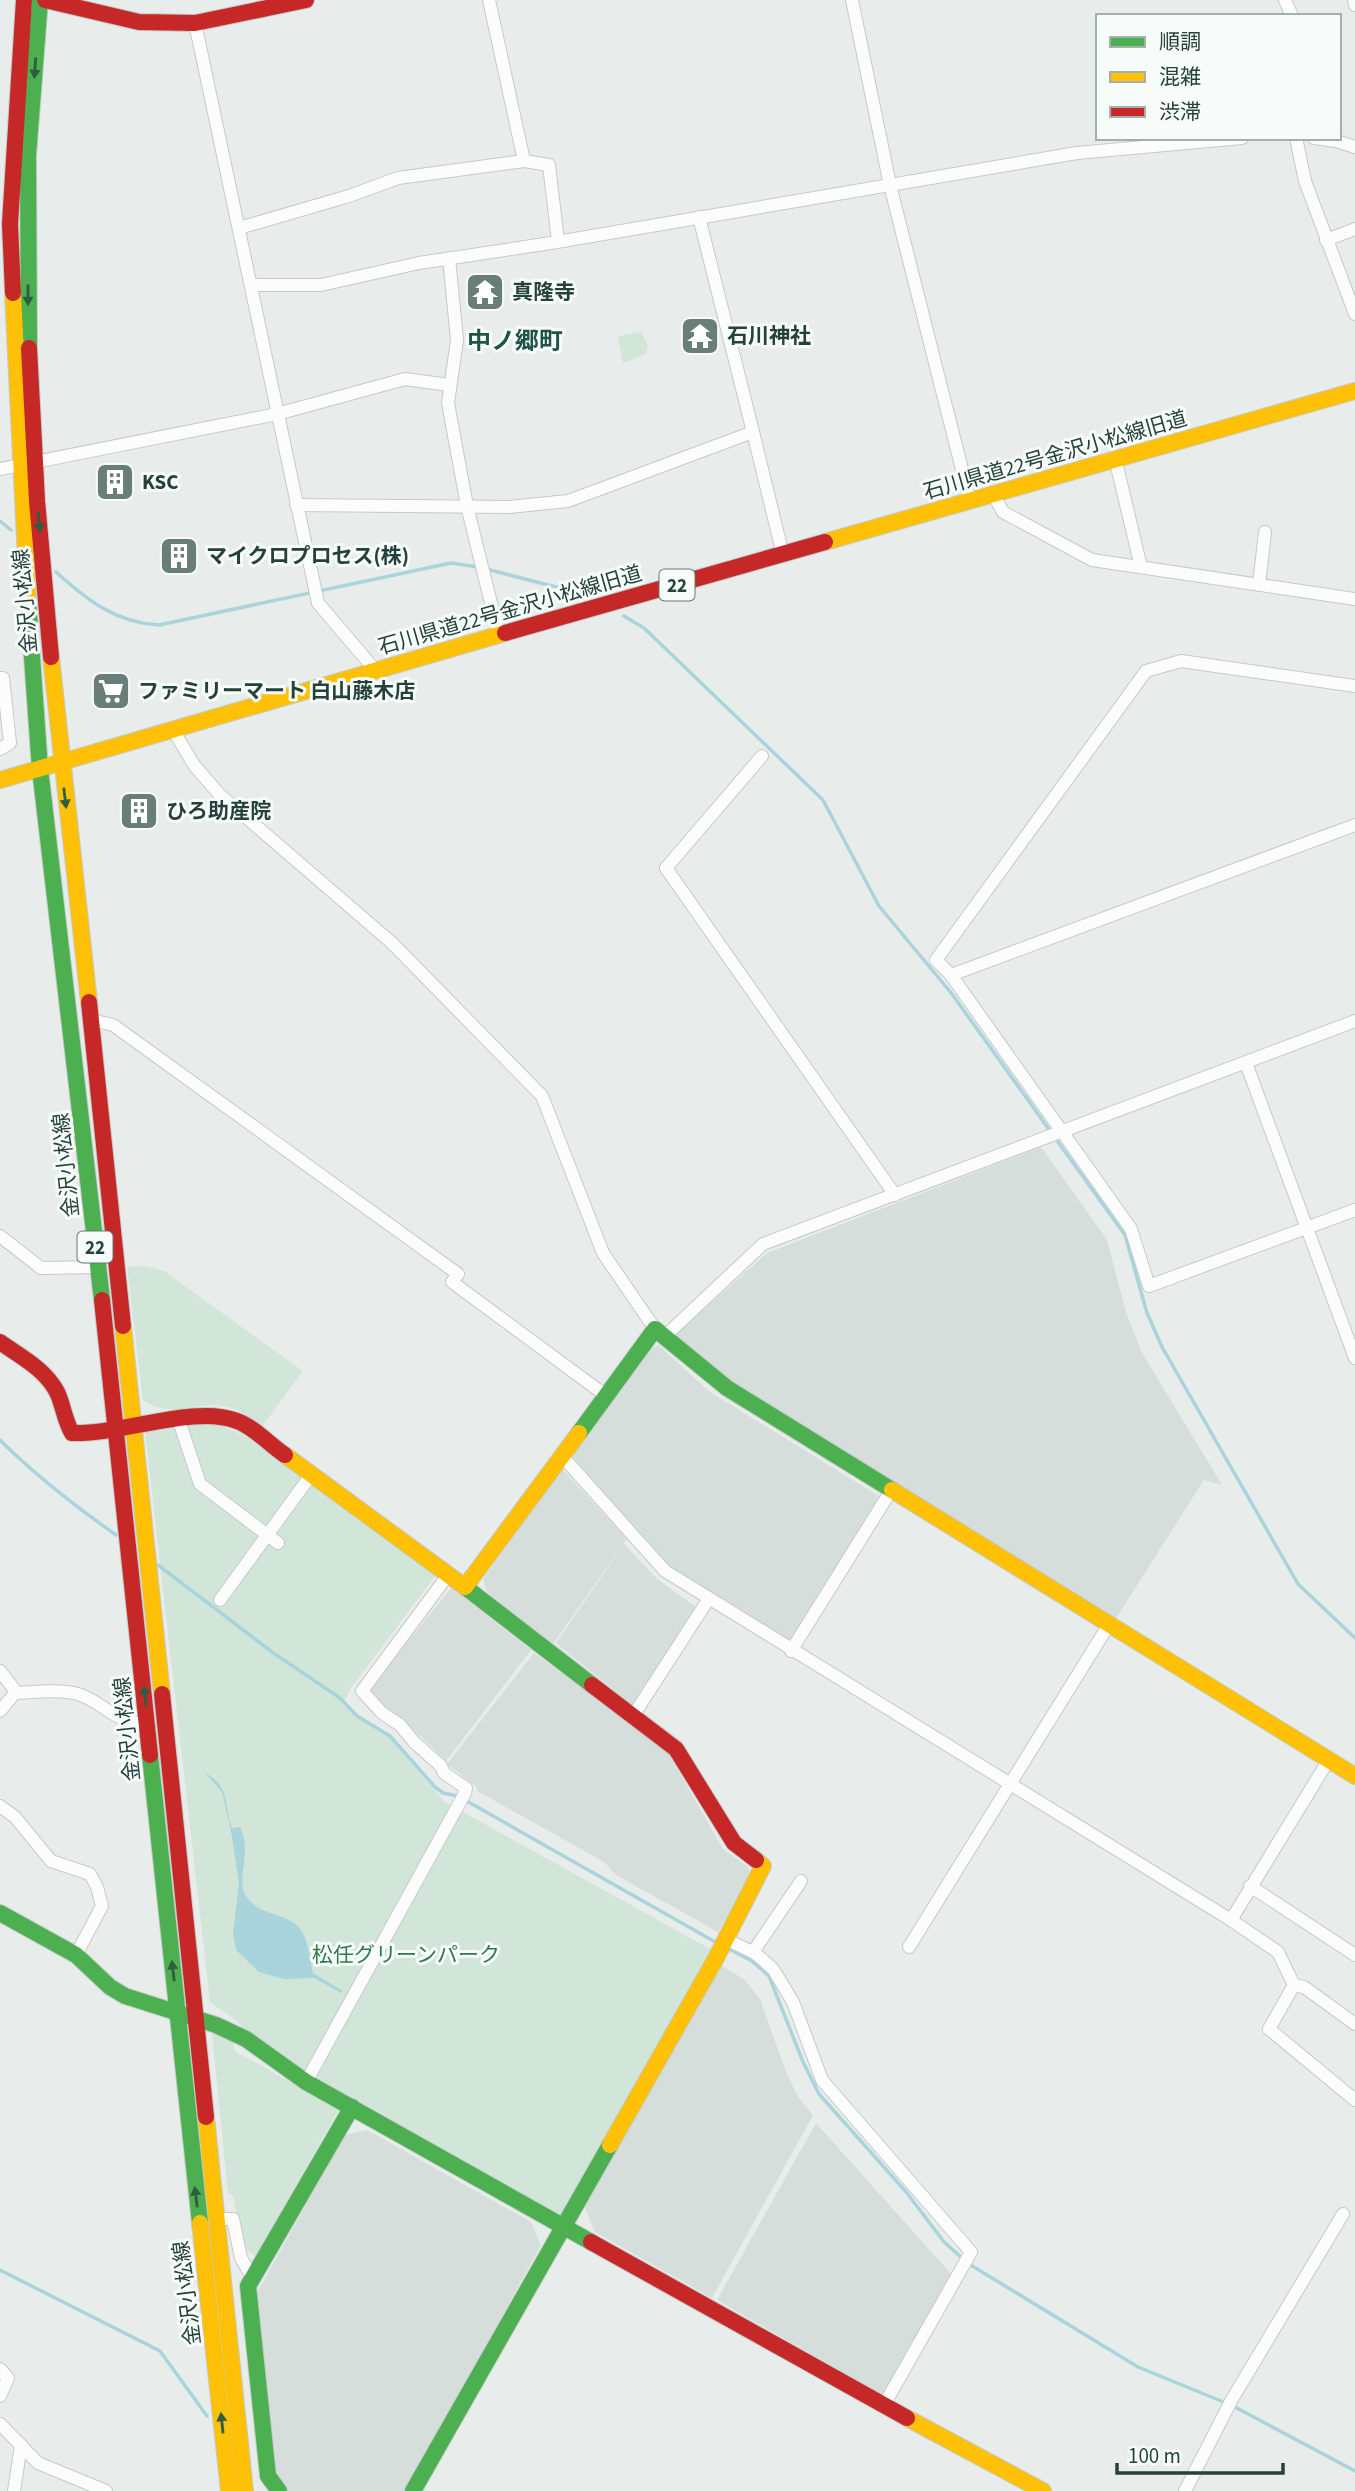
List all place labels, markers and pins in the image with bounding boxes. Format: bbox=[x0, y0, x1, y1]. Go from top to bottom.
temple icon: 真隆寺 bbox=[464, 271, 506, 313]
place label: 真隆寺 bbox=[512, 277, 575, 307]
temple icon: 石川神社 bbox=[679, 315, 721, 357]
place label: 石川神社 bbox=[727, 321, 811, 351]
building icon: KSC bbox=[94, 461, 136, 503]
place label: KSC bbox=[142, 467, 178, 497]
building icon: マイクロプロセス(株) bbox=[158, 535, 200, 577]
place label: マイクロプロセス(株) bbox=[206, 541, 409, 571]
supermarket icon: ファミリーマート 白山藤木店 bbox=[90, 670, 132, 712]
place label: ファミリーマート 白山藤木店 bbox=[138, 676, 415, 706]
building icon: ひろ助産院 bbox=[118, 790, 160, 832]
place label: ひろ助産院 bbox=[166, 796, 271, 826]

